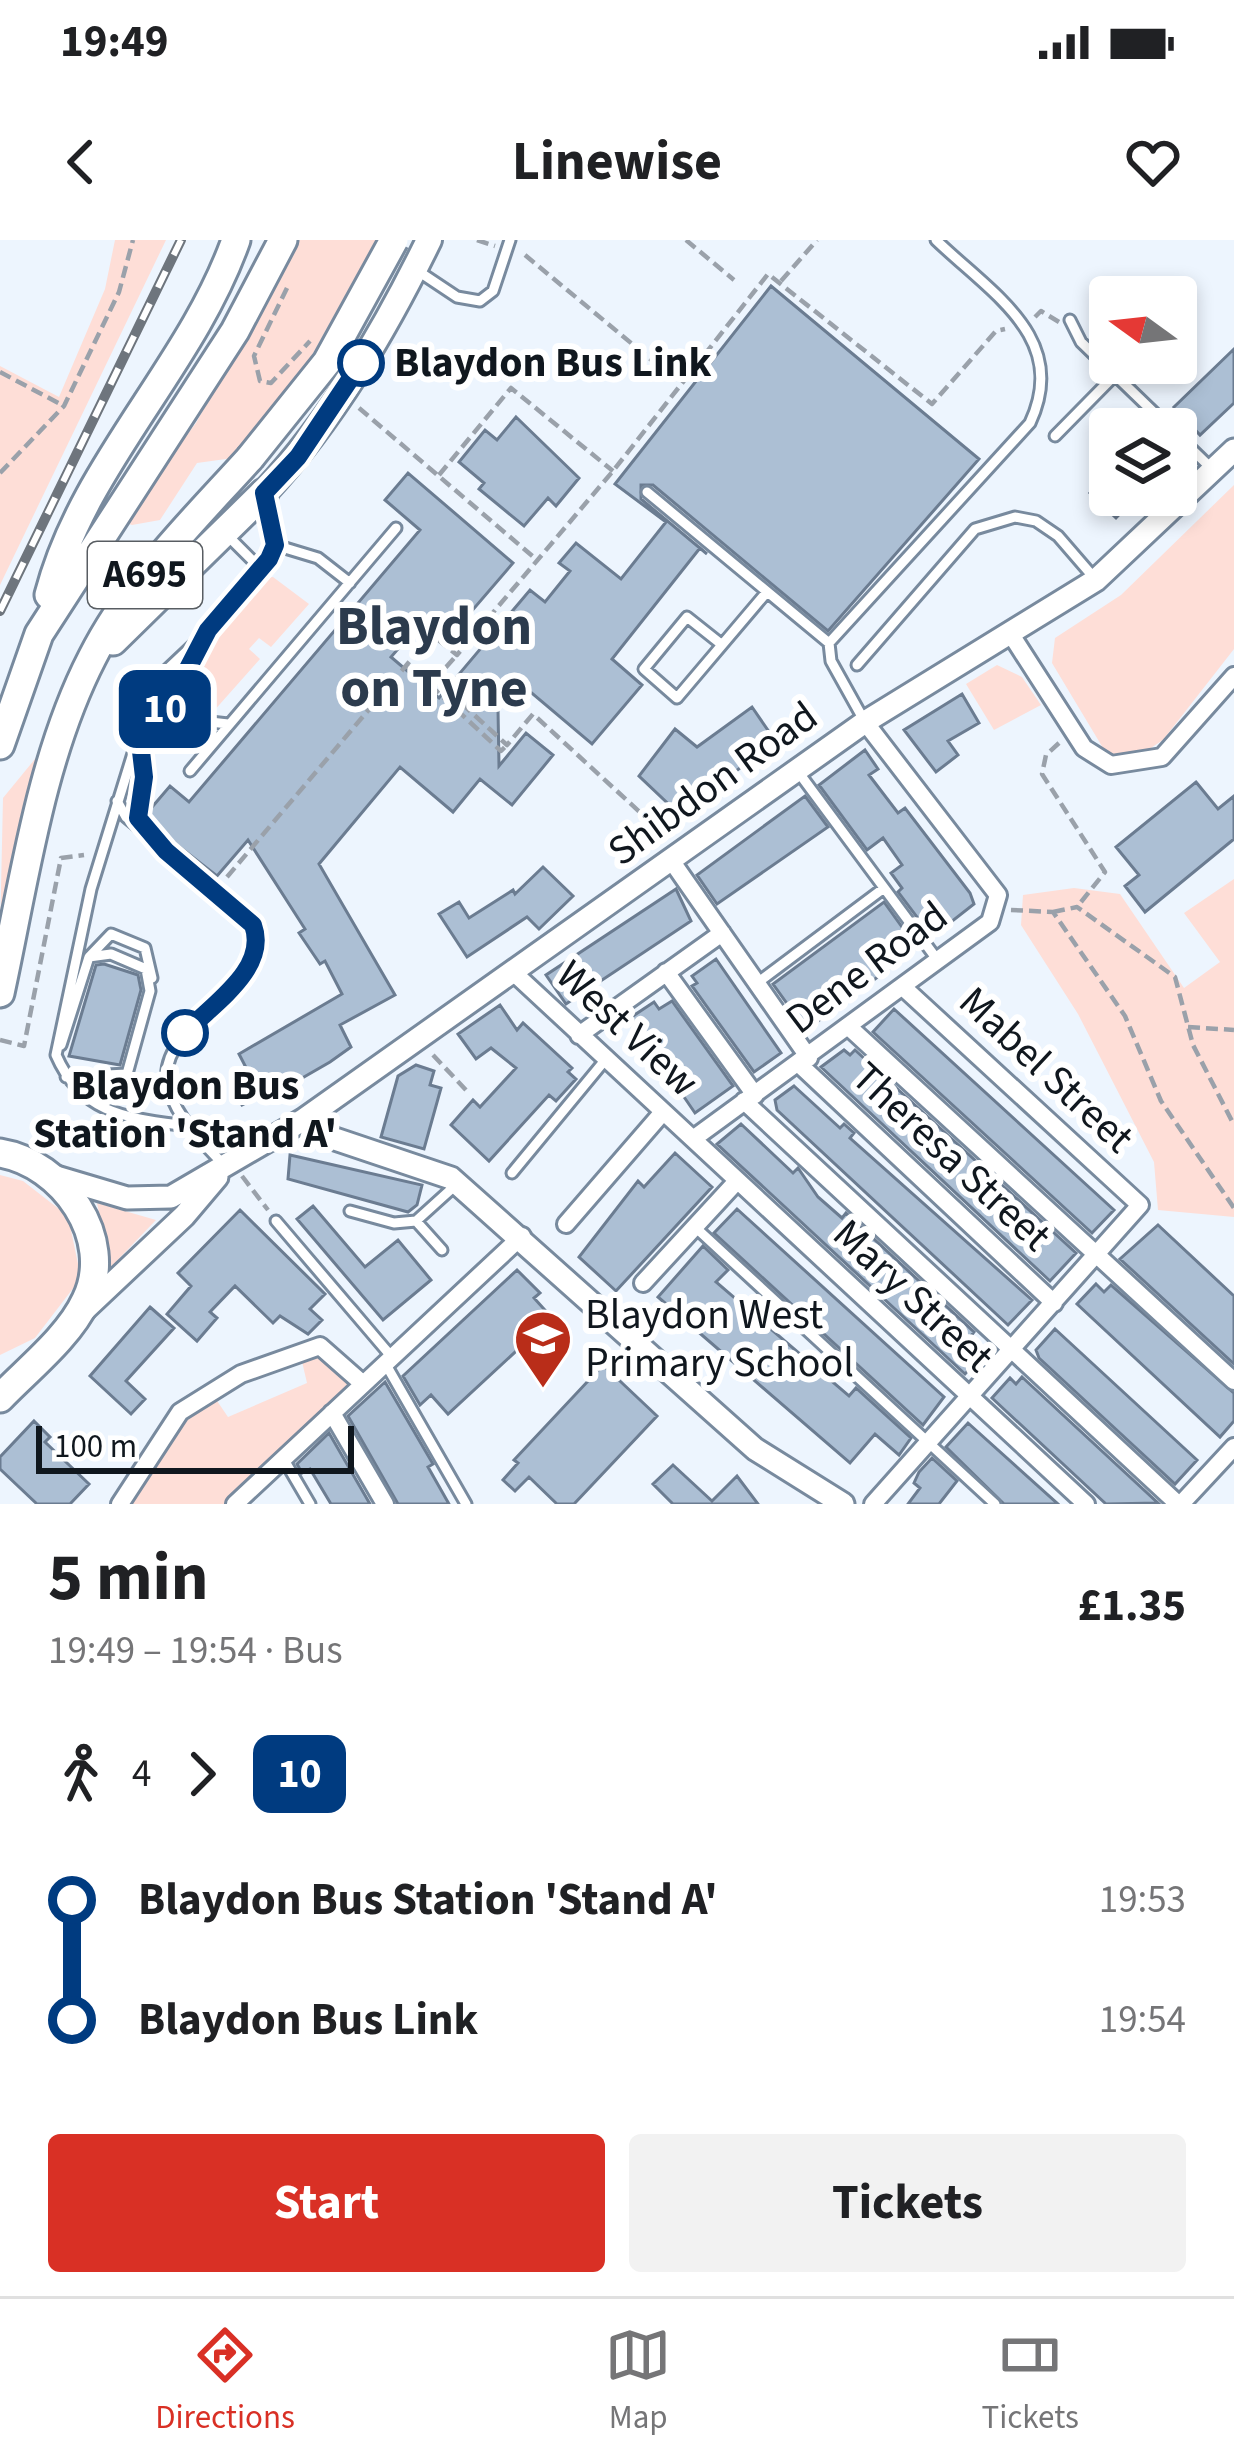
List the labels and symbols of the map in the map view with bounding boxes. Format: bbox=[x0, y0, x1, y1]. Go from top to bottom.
north arrow bbox=[1089, 276, 1197, 384]
place label: Blaydon Bus Link bbox=[394, 333, 712, 393]
marker: Blaydon Bus Link bbox=[339, 341, 383, 385]
road number: A695 bbox=[88, 542, 202, 608]
district label: Blaydon on Tyne bbox=[336, 589, 532, 728]
line badge: 10 bbox=[111, 670, 219, 748]
street label: Shibdon Road bbox=[596, 687, 830, 881]
street label: Dene Road bbox=[773, 887, 961, 1049]
street label: West View bbox=[542, 947, 712, 1111]
street label: Mabel Street bbox=[945, 973, 1147, 1167]
marker: Blaydon Bus Station 'Stand A' bbox=[163, 1011, 207, 1055]
street label: Theresa Street bbox=[838, 1049, 1064, 1265]
place label: Blaydon Bus Station 'Stand A' bbox=[33, 1056, 337, 1164]
street label: Mary Street bbox=[819, 1206, 1007, 1386]
place label: Blaydon West Primary School bbox=[585, 1285, 854, 1393]
school or university icon: Blaydon West Primary School bbox=[512, 1308, 574, 1390]
scale bar bbox=[36, 1420, 354, 1473]

